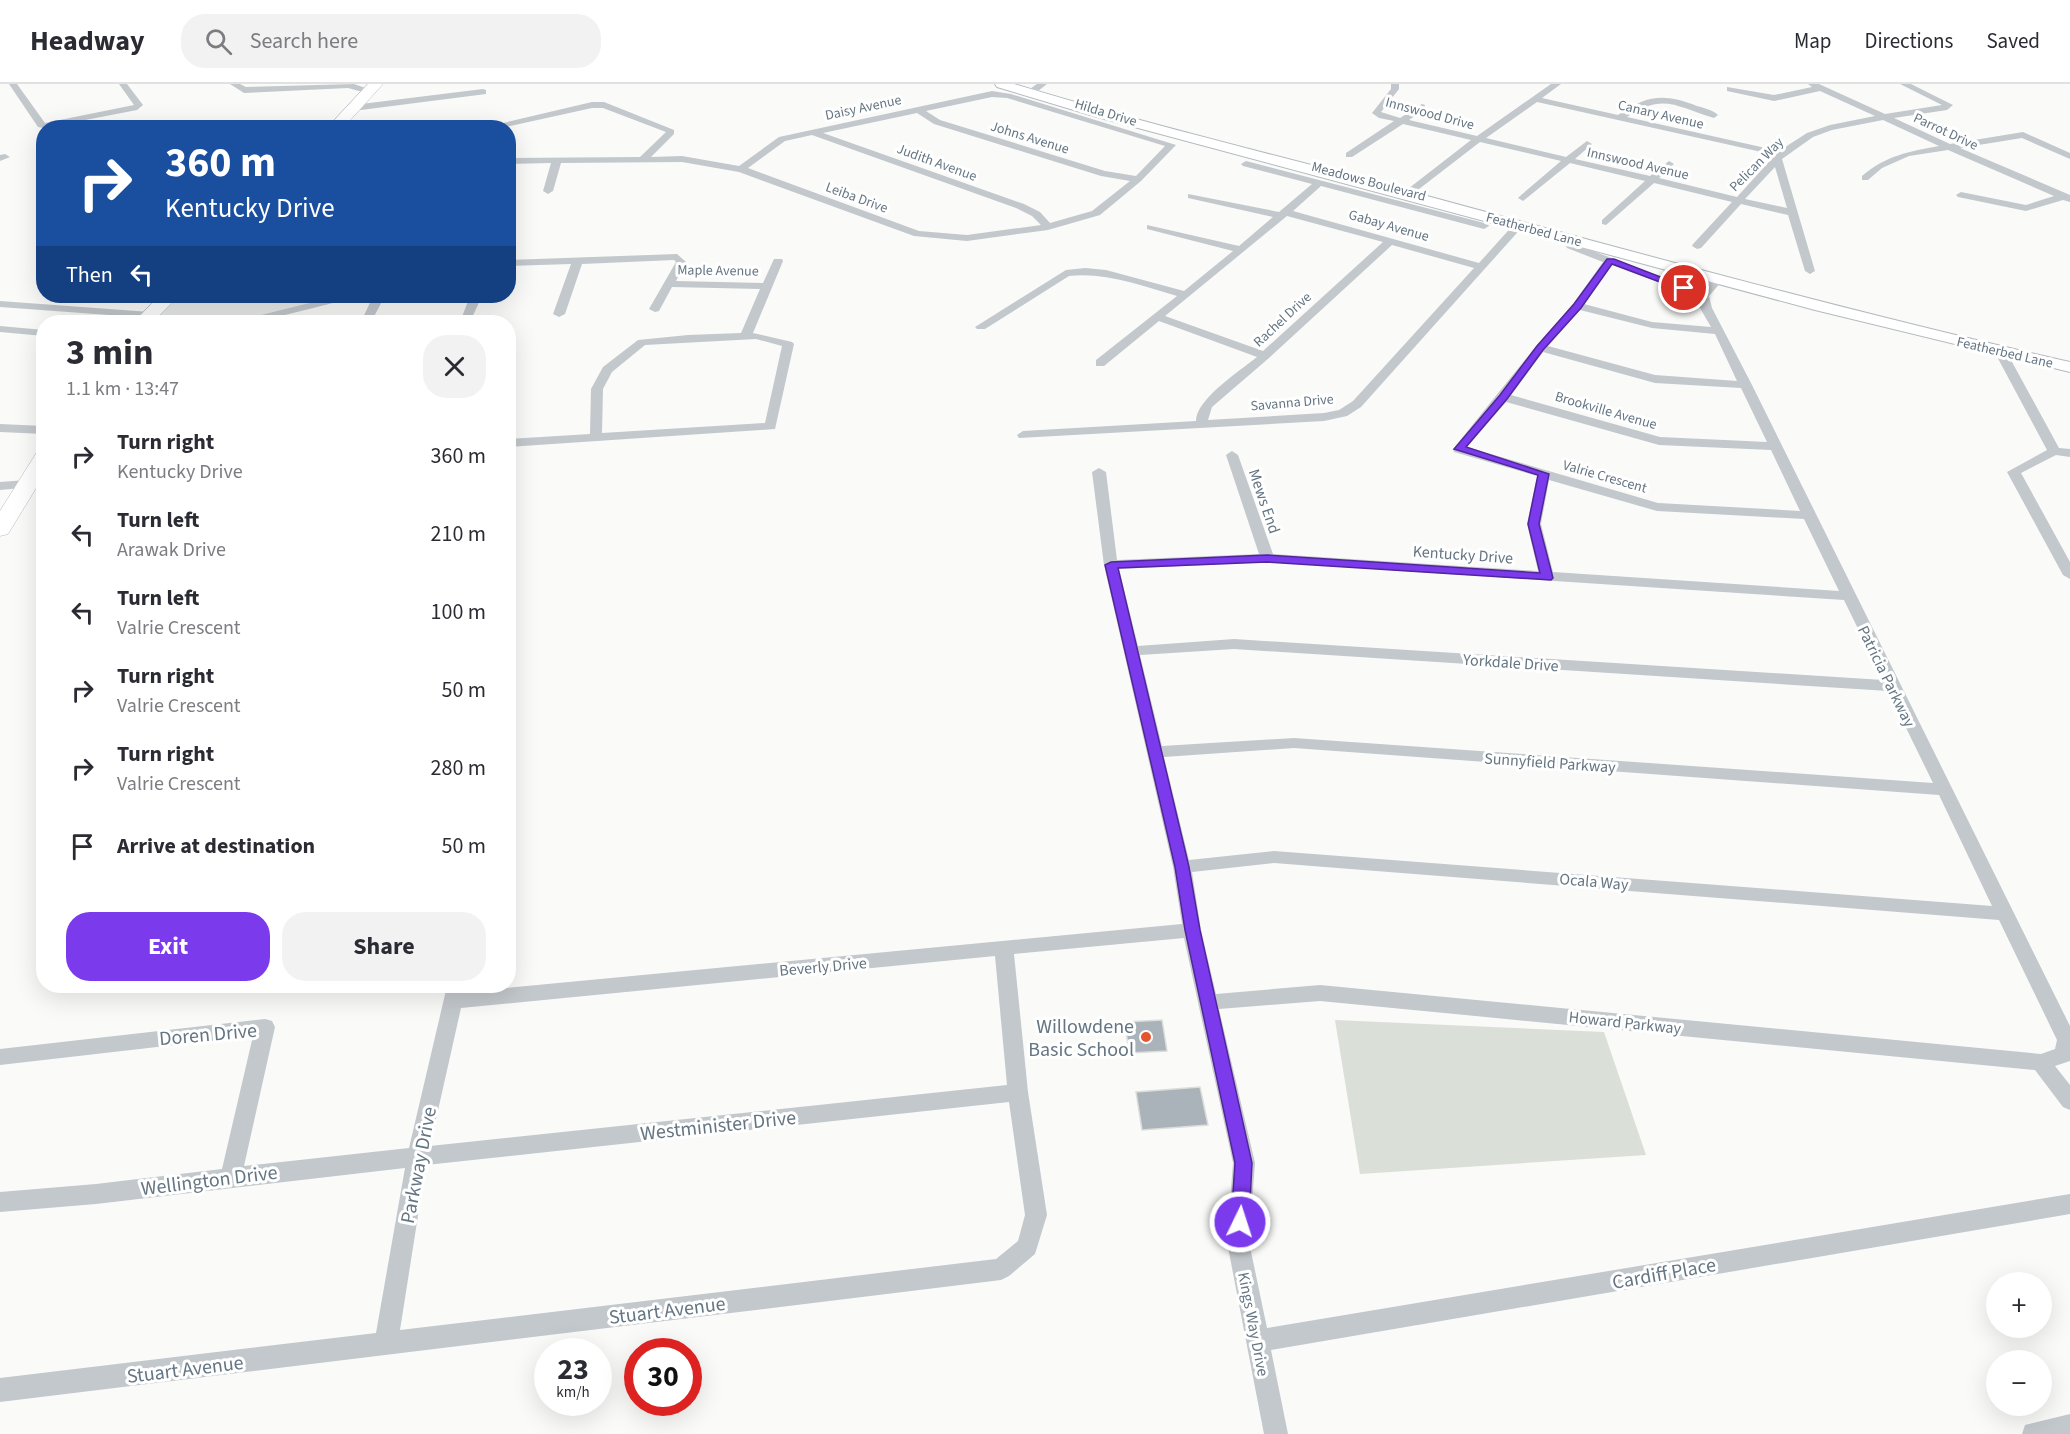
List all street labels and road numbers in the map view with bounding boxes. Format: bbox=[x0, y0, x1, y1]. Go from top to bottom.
street label: Daisy Avenue bbox=[823, 90, 903, 126]
street label: Innswood Drive bbox=[1383, 93, 1476, 135]
street label: Hilda Drive bbox=[1072, 94, 1139, 132]
street label: Canary Avenue bbox=[1616, 95, 1706, 135]
street label: Parrot Drive bbox=[1910, 108, 1981, 156]
street label: Johns Avenue bbox=[988, 116, 1072, 159]
street label: Pelican Way bbox=[1725, 133, 1789, 196]
street label: Judith Avenue bbox=[894, 139, 980, 187]
street label: Innswood Avenue bbox=[1585, 143, 1691, 185]
street label: Meadows Boulevard bbox=[1309, 157, 1428, 207]
street label: Leiba Drive bbox=[823, 177, 891, 218]
street label: Gabay Avenue bbox=[1346, 205, 1431, 247]
street label: Featherbed Lane bbox=[1484, 208, 1584, 252]
street label: Maple Avenue bbox=[677, 260, 759, 282]
street label: Rachel Drive bbox=[1249, 288, 1316, 352]
street label: Featherbed Lane bbox=[1955, 332, 2055, 374]
street label: Brookville Avenue bbox=[1552, 387, 1659, 435]
street label: Savanna Drive bbox=[1250, 389, 1335, 417]
street label: Valrie Crescent bbox=[1560, 455, 1649, 499]
street label: Mews End bbox=[1243, 466, 1285, 537]
street label: Kentucky Drive bbox=[1412, 541, 1514, 569]
street label: Patricia Parkway bbox=[1852, 622, 1920, 731]
street label: Yorkdale Drive bbox=[1461, 649, 1559, 677]
street label: Sunnyfield Parkway bbox=[1483, 747, 1617, 779]
street label: Ocala Way bbox=[1559, 868, 1630, 896]
street label: Beverly Drive bbox=[778, 952, 868, 982]
street label: Howard Parkway bbox=[1568, 1006, 1683, 1040]
street label: Doren Drive bbox=[158, 1017, 258, 1053]
street label: Parkway Drive bbox=[394, 1104, 444, 1226]
street label: Westminister Drive bbox=[639, 1104, 797, 1148]
street label: Wellington Drive bbox=[139, 1159, 279, 1203]
street label: Cardiff Place bbox=[1610, 1251, 1718, 1297]
street label: Kings Way Drive bbox=[1232, 1270, 1274, 1378]
street label: Stuart Avenue bbox=[607, 1290, 727, 1332]
street label: Stuart Avenue bbox=[125, 1349, 245, 1391]

